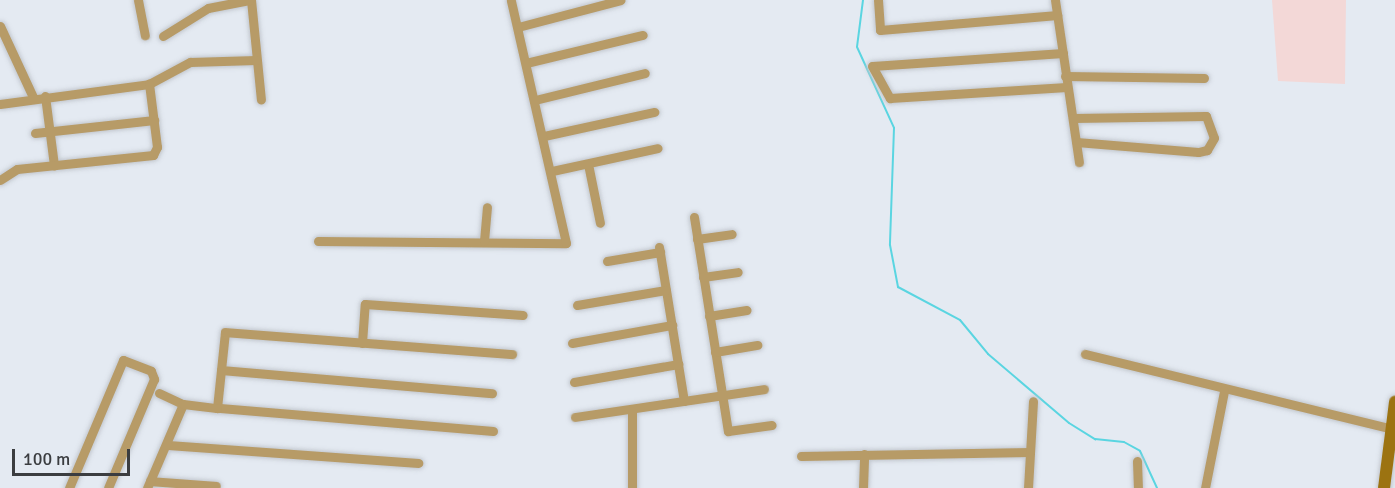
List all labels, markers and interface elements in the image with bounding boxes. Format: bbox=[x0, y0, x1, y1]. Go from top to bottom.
scale bar bbox=[15, 437, 134, 475]
text: 100 m bbox=[23, 448, 70, 470]

